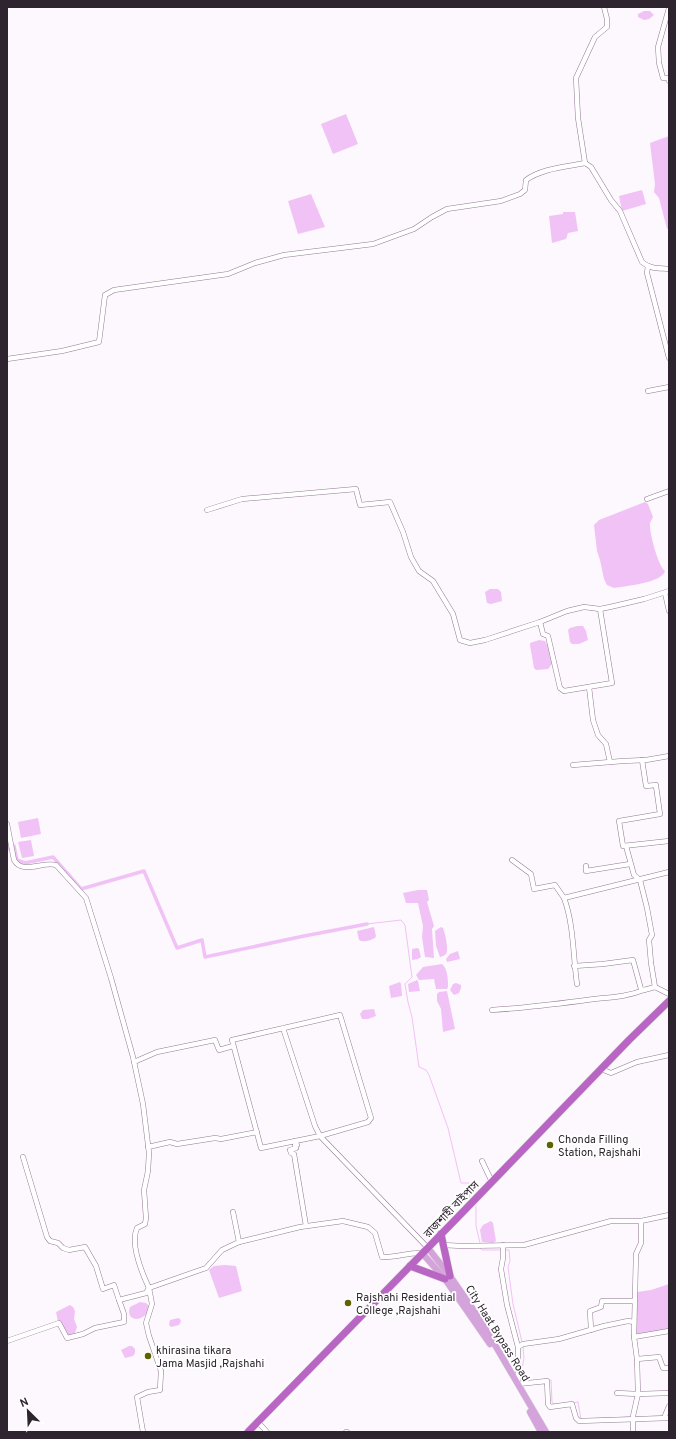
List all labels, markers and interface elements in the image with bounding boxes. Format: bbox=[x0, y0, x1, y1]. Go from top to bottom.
place label: Chonda Filling Station, Rajshahi bbox=[558, 1133, 641, 1160]
marker: Chonda Filling Station, Rajshahi bbox=[545, 1140, 555, 1150]
street label: রাজশাহী বাইপাস bbox=[420, 1178, 482, 1242]
street label: City Haat Bypass Road bbox=[462, 1283, 533, 1384]
place label: Rajshahi Residential College ,Rajshahi bbox=[356, 1291, 455, 1318]
marker: Rajshahi Residential College ,Rajshahi bbox=[343, 1298, 353, 1308]
place label: khirasina tikara Jama Masjid ,Rajshahi bbox=[156, 1344, 264, 1371]
marker: khirasina tikara Jama Masjid ,Rajshahi bbox=[143, 1351, 153, 1361]
north arrow bbox=[8, 1391, 48, 1431]
text: N bbox=[18, 1395, 31, 1411]

